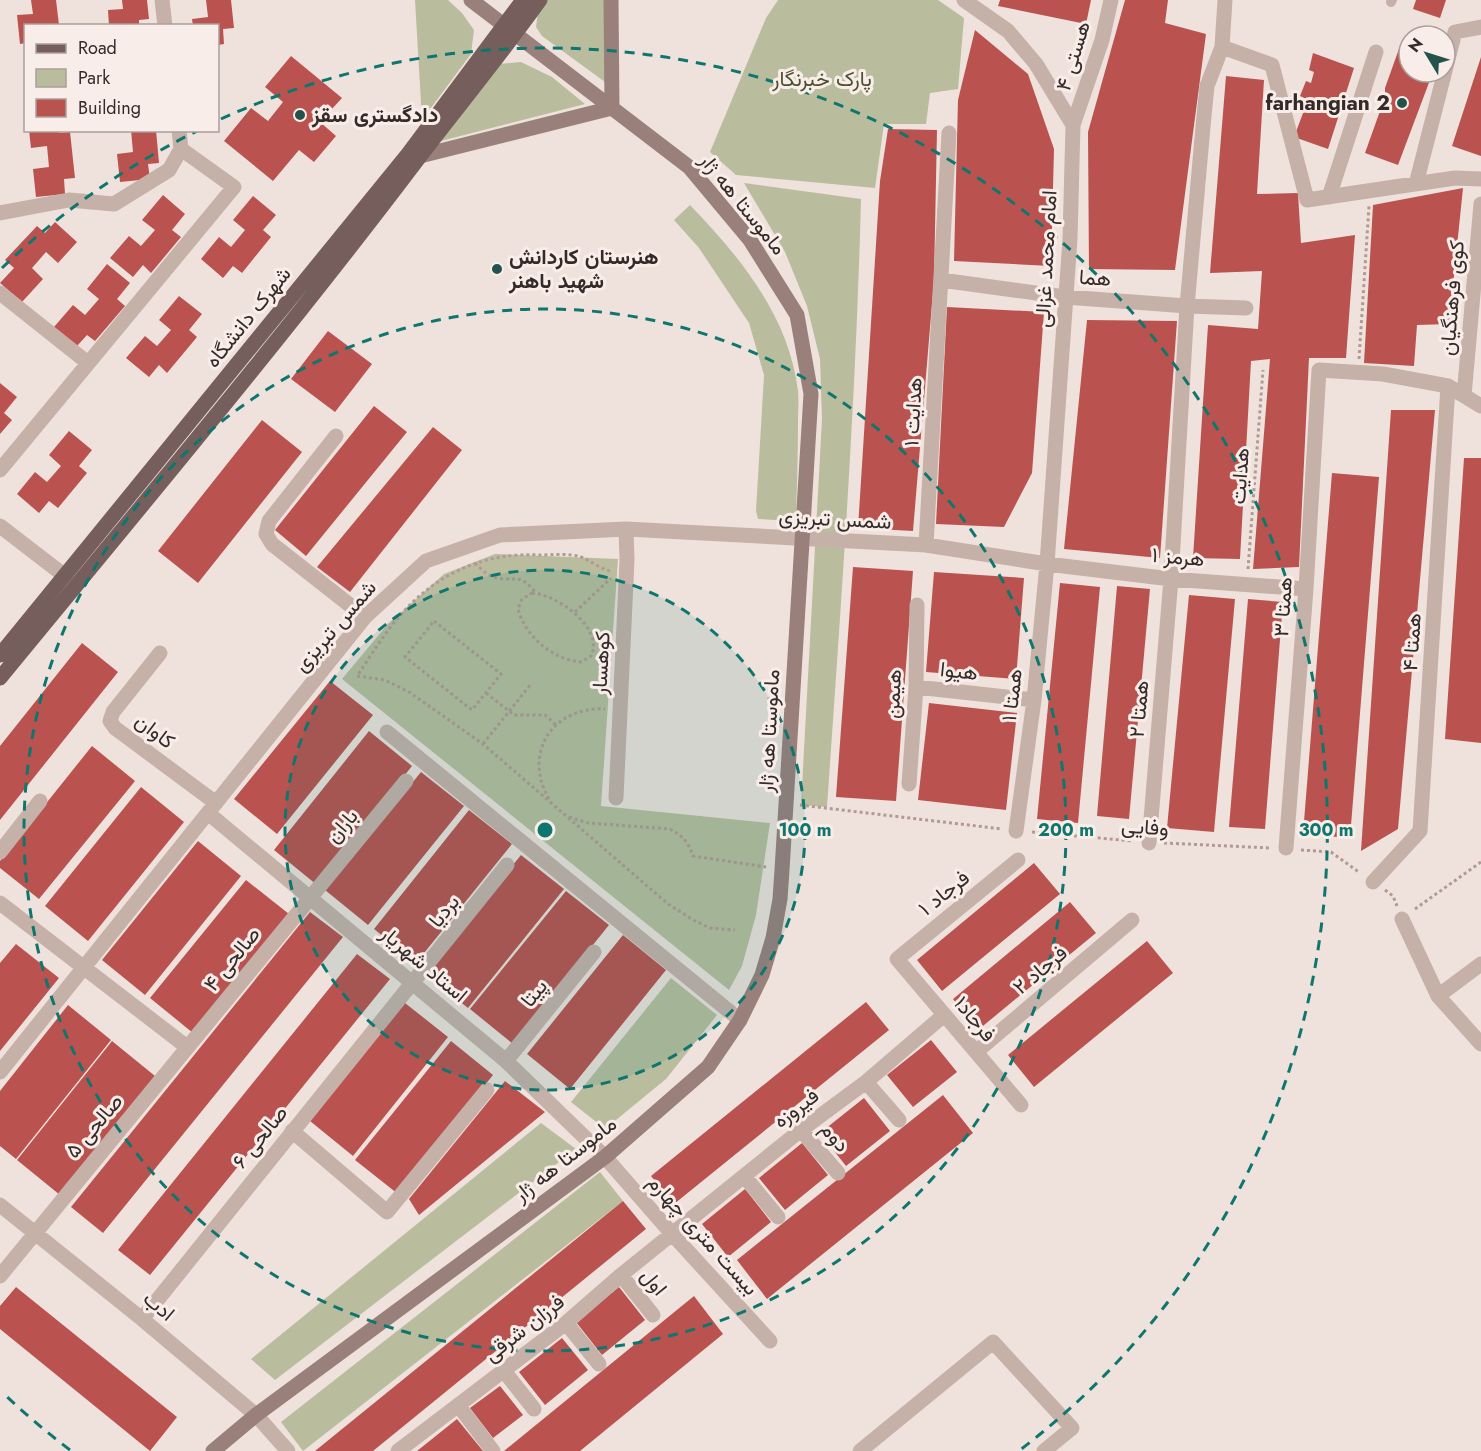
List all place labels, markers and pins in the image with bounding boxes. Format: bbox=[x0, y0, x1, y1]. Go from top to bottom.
place label: farhangian 2 bbox=[1265, 88, 1390, 118]
marker: farhangian 2 bbox=[1395, 96, 1409, 110]
place label: دادگستری سقز bbox=[311, 100, 438, 130]
marker: دادگستری سقز bbox=[293, 108, 307, 122]
place label: هنرستان کاردانش شهید باهنر bbox=[508, 242, 659, 296]
marker: هنرستان کاردانش شهید باهنر bbox=[490, 262, 504, 276]
centre of rings bbox=[535, 820, 555, 840]

